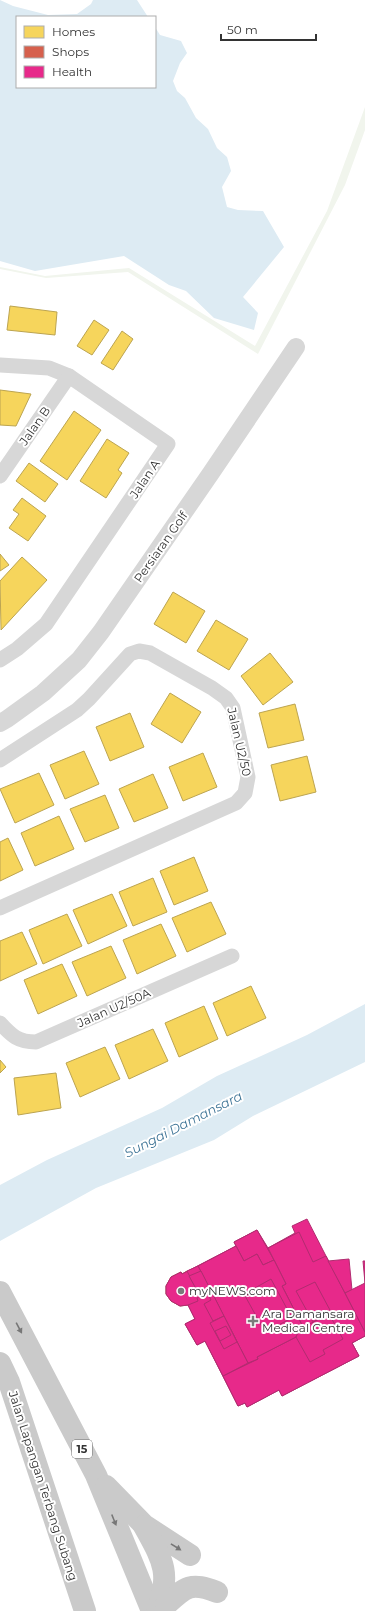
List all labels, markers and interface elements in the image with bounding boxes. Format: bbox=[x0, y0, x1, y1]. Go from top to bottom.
legend bbox=[16, 16, 156, 88]
scale bar bbox=[221, 16, 316, 42]
text: 50 m bbox=[227, 22, 258, 37]
text: Homes bbox=[52, 24, 95, 39]
text: Shops bbox=[52, 44, 89, 59]
text: Health bbox=[52, 64, 92, 79]
street label: Jalan B bbox=[15, 404, 53, 449]
street label: Jalan A bbox=[126, 456, 163, 502]
street label: Persiaran Golf bbox=[131, 507, 191, 585]
street label: Jalan U2/50 bbox=[224, 705, 255, 778]
street label: Jalan U2/50A bbox=[74, 985, 153, 1031]
water label: Sungai Damansara bbox=[121, 1087, 245, 1161]
place label: myNEWS.com bbox=[189, 1283, 276, 1298]
marker: myNEWS.com bbox=[176, 1286, 186, 1296]
place label: Ara Damansara Medical Centre bbox=[262, 1306, 354, 1335]
marker: Ara Damansara Medical Centre bbox=[247, 1315, 259, 1327]
one-way arrow bbox=[16, 1322, 22, 1334]
street label: Jalan Lapangan Terbang Subang bbox=[5, 1388, 81, 1583]
road number: 15 bbox=[72, 1440, 92, 1458]
one-way arrow bbox=[111, 1514, 117, 1525]
one-way arrow bbox=[171, 1543, 181, 1551]

